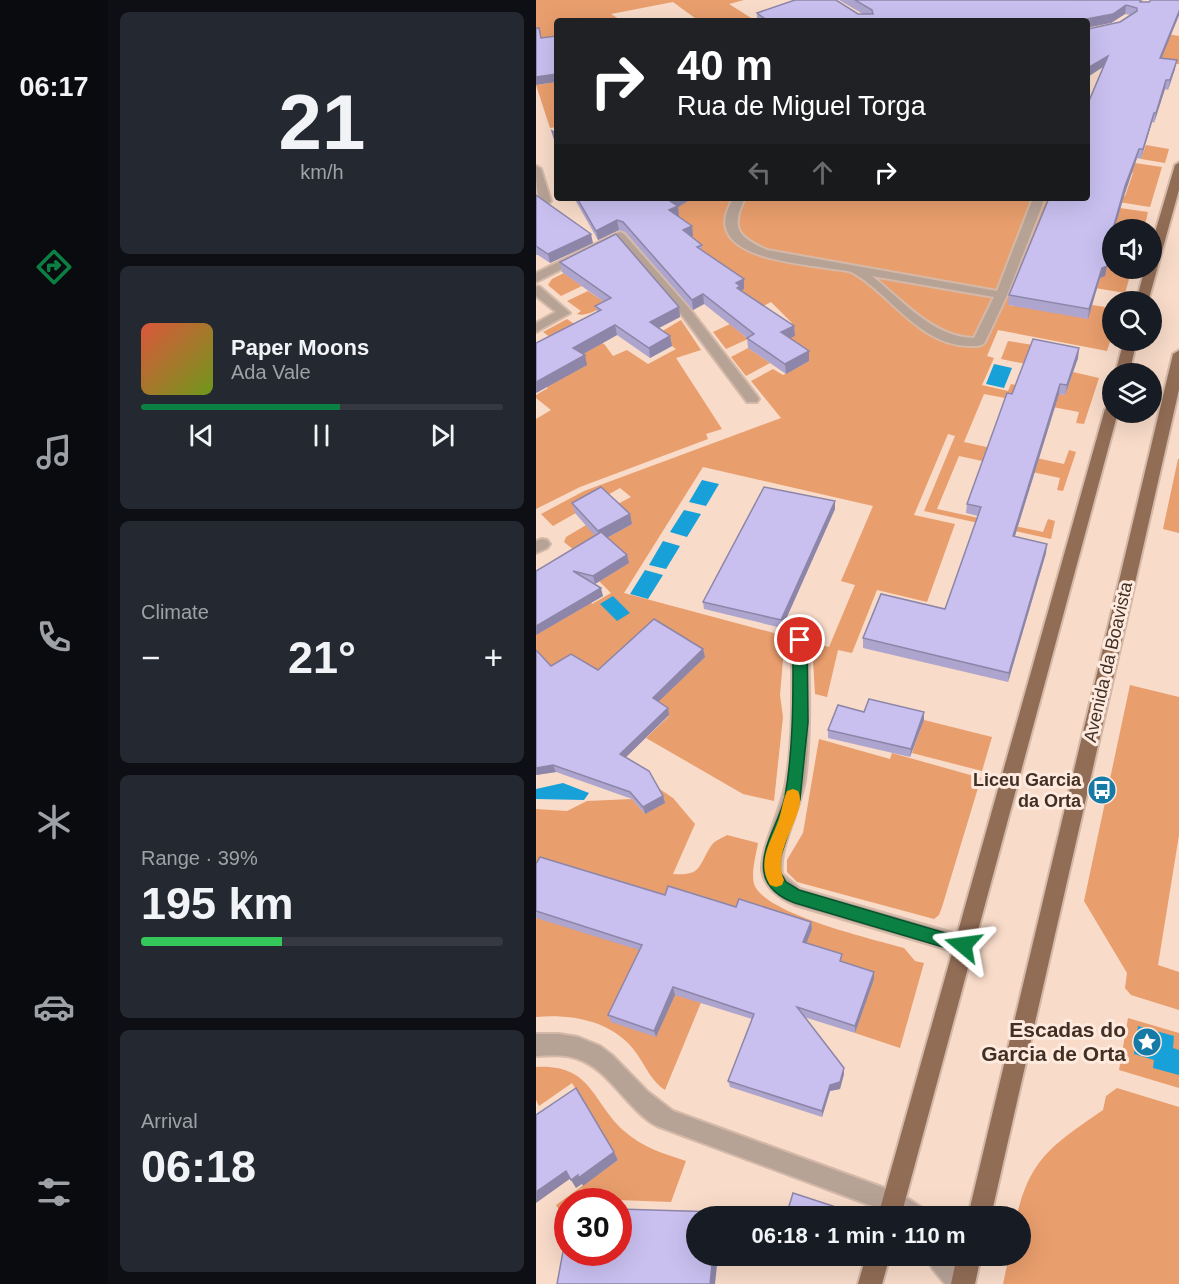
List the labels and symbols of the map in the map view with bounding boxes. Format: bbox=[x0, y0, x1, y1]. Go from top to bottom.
street label: Avenida da Boavista bbox=[1080, 579, 1136, 744]
pin bbox=[774, 614, 825, 665]
place label: Liceu Garcia da Orta bbox=[973, 770, 1082, 811]
bus stop icon: Liceu Garcia da Orta bbox=[1086, 774, 1118, 806]
position arrow bbox=[931, 913, 995, 977]
place label: Escadas do Garcia de Orta bbox=[981, 1018, 1126, 1065]
place icon: Escadas do Garcia de Orta bbox=[1131, 1026, 1163, 1058]
speed limit sign: 30 bbox=[554, 1188, 632, 1266]

